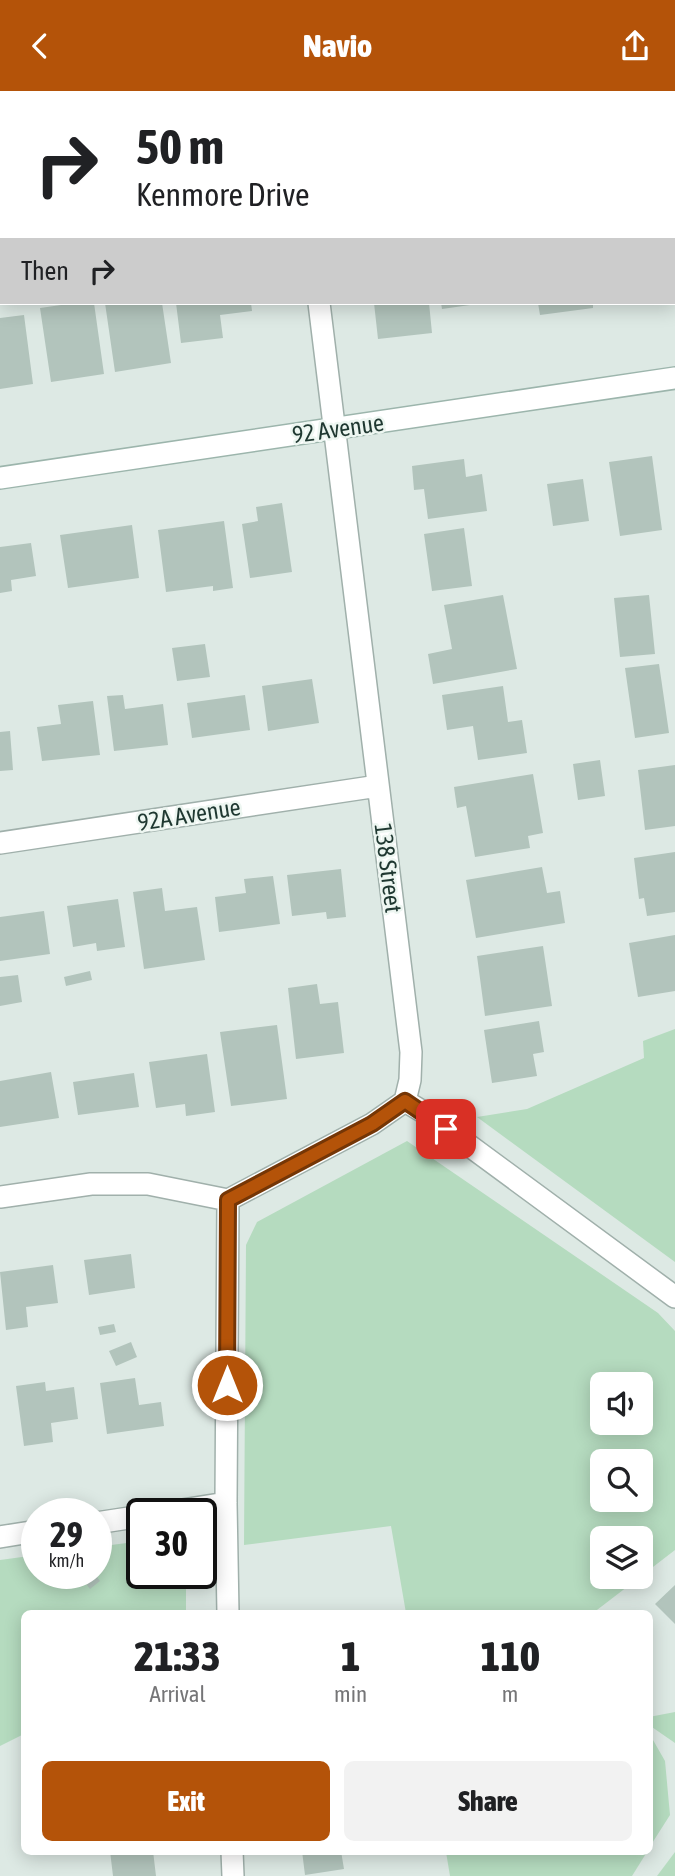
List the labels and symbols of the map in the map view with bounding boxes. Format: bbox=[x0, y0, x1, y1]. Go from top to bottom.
street label: 92 Avenue bbox=[290, 409, 386, 448]
street label: 92A Avenue bbox=[135, 793, 242, 836]
street label: 138 Street bbox=[370, 822, 407, 914]
pin bbox=[416, 1099, 476, 1159]
position arrow bbox=[190, 1348, 264, 1422]
speed limit sign: 30 bbox=[126, 1498, 217, 1589]

